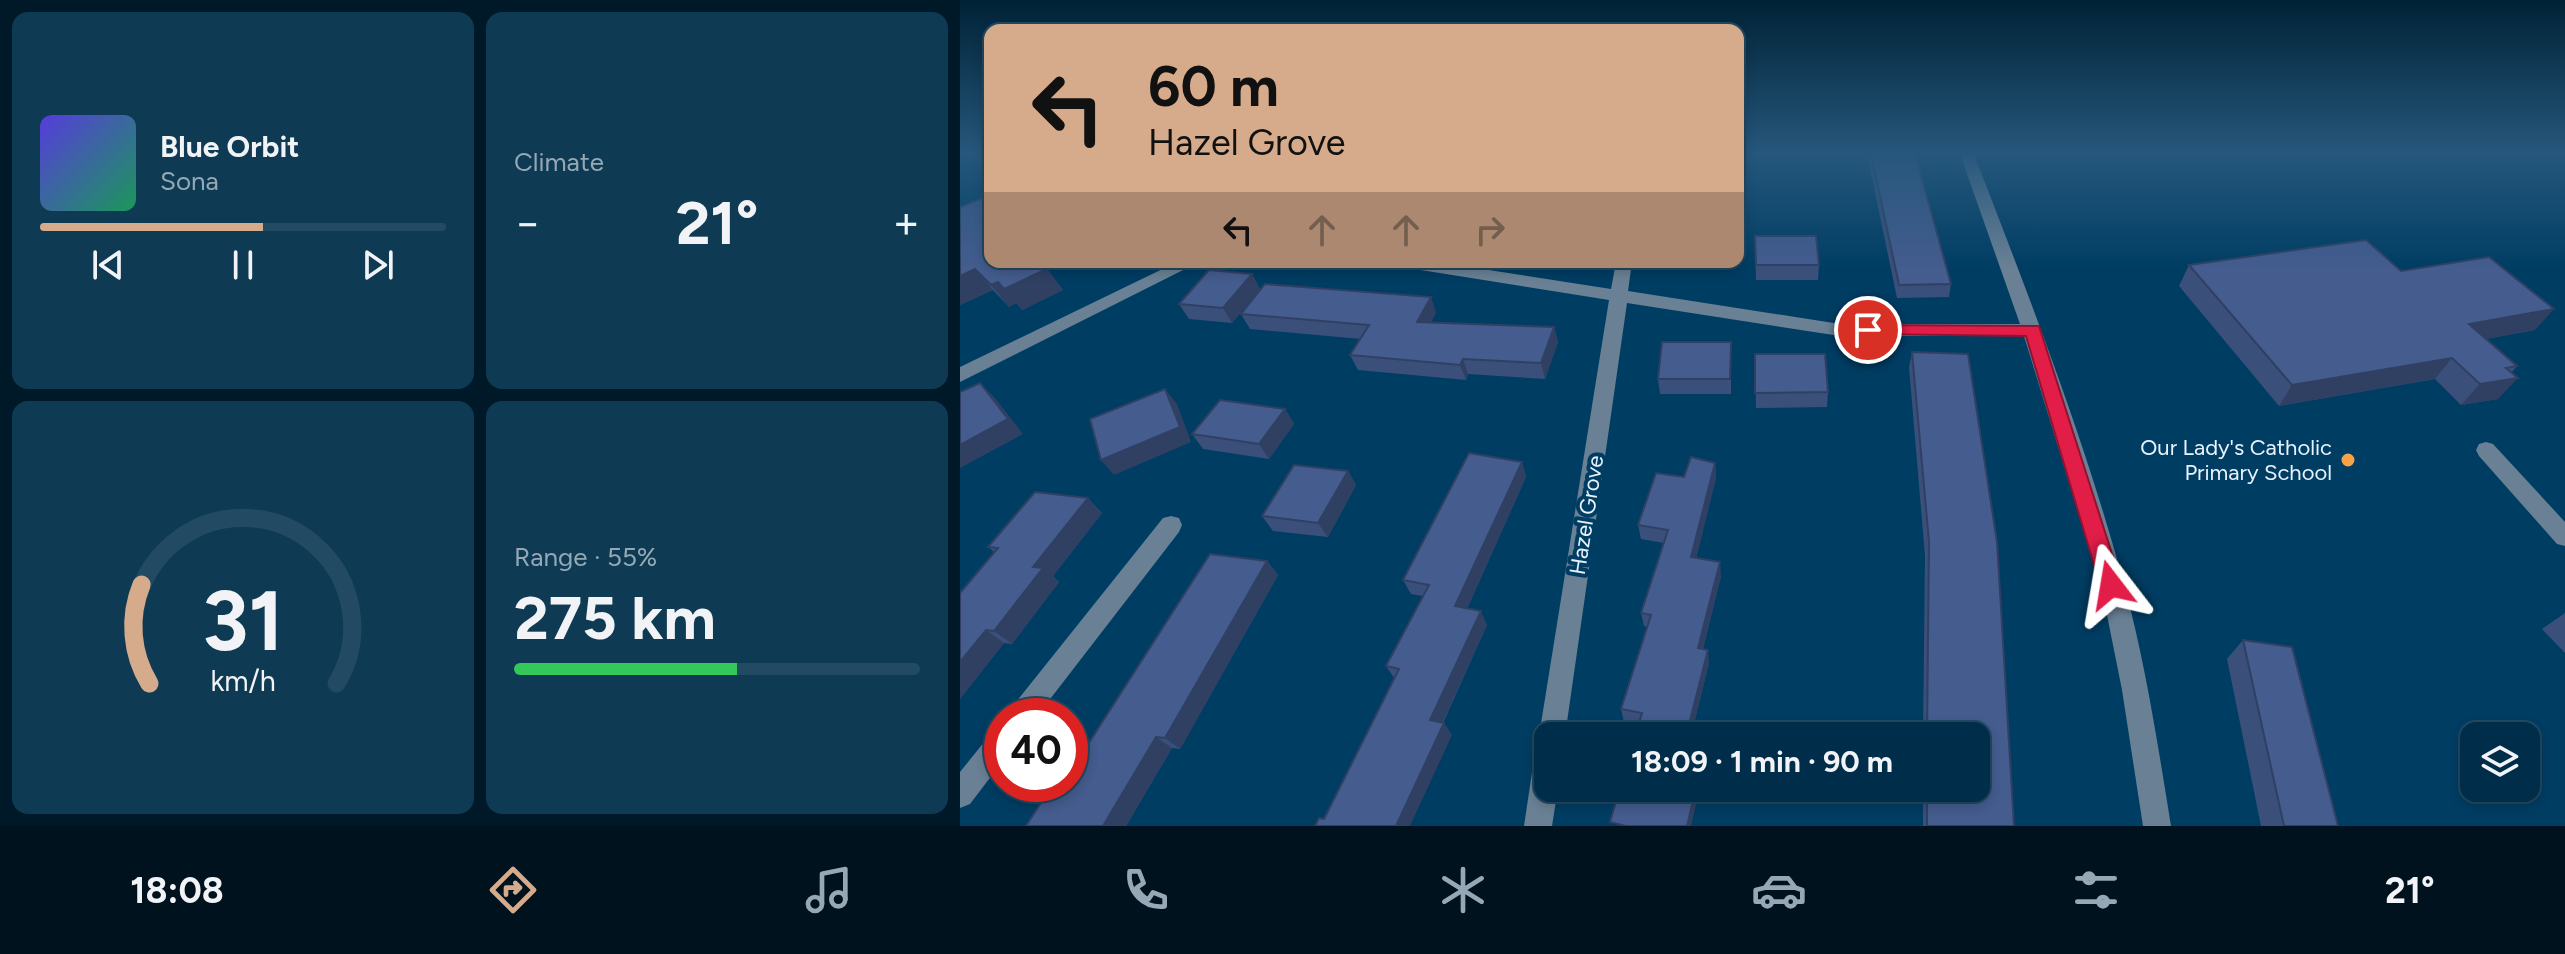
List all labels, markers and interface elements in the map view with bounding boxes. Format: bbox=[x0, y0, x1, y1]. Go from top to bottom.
text: 60 m bbox=[1148, 53, 1279, 120]
icon: left bbox=[1016, 56, 1120, 160]
text: Hazel Grove bbox=[1148, 121, 1345, 164]
text: Blue Orbit bbox=[160, 128, 299, 165]
text: Climate bbox=[514, 146, 604, 178]
text: Sona bbox=[160, 165, 219, 197]
text: 21° bbox=[676, 187, 758, 259]
text: − bbox=[514, 196, 541, 249]
text: + bbox=[893, 196, 920, 249]
icon: left bbox=[1216, 208, 1260, 252]
icon: ahead bbox=[1300, 208, 1344, 252]
icon: ahead bbox=[1384, 208, 1428, 252]
icon: right bbox=[1468, 208, 1512, 252]
icon: previous bbox=[86, 243, 130, 287]
icon: pause bbox=[221, 243, 265, 287]
icon: next bbox=[356, 243, 400, 287]
pin bbox=[1834, 296, 1902, 364]
icon: arrive bbox=[1846, 308, 1890, 352]
place label: Our Lady's Catholic Primary School bbox=[2140, 434, 2332, 486]
marker: Our Lady's Catholic Primary School bbox=[2339, 451, 2357, 469]
street label: Hazel Grove bbox=[1564, 453, 1609, 577]
text: Range · 55% bbox=[514, 541, 657, 573]
position arrow bbox=[2069, 543, 2153, 627]
text: 31 bbox=[202, 570, 284, 670]
text: 275 km bbox=[514, 582, 716, 654]
text: km/h bbox=[210, 664, 276, 698]
speed limit sign: 40 bbox=[984, 698, 1088, 802]
map controls bbox=[2460, 722, 2540, 802]
button: layers bbox=[2460, 722, 2540, 802]
text: 18:09 · 1 min · 90 m bbox=[1631, 743, 1893, 780]
icon: directions bbox=[485, 862, 541, 918]
icon: music bbox=[801, 862, 857, 918]
icon: phone bbox=[1118, 862, 1174, 918]
icon: climate bbox=[1435, 862, 1491, 918]
icon: car bbox=[1751, 862, 1807, 918]
icon: filters bbox=[2068, 862, 2124, 918]
text: 18:08 bbox=[130, 869, 224, 912]
text: 21° bbox=[2385, 869, 2435, 912]

